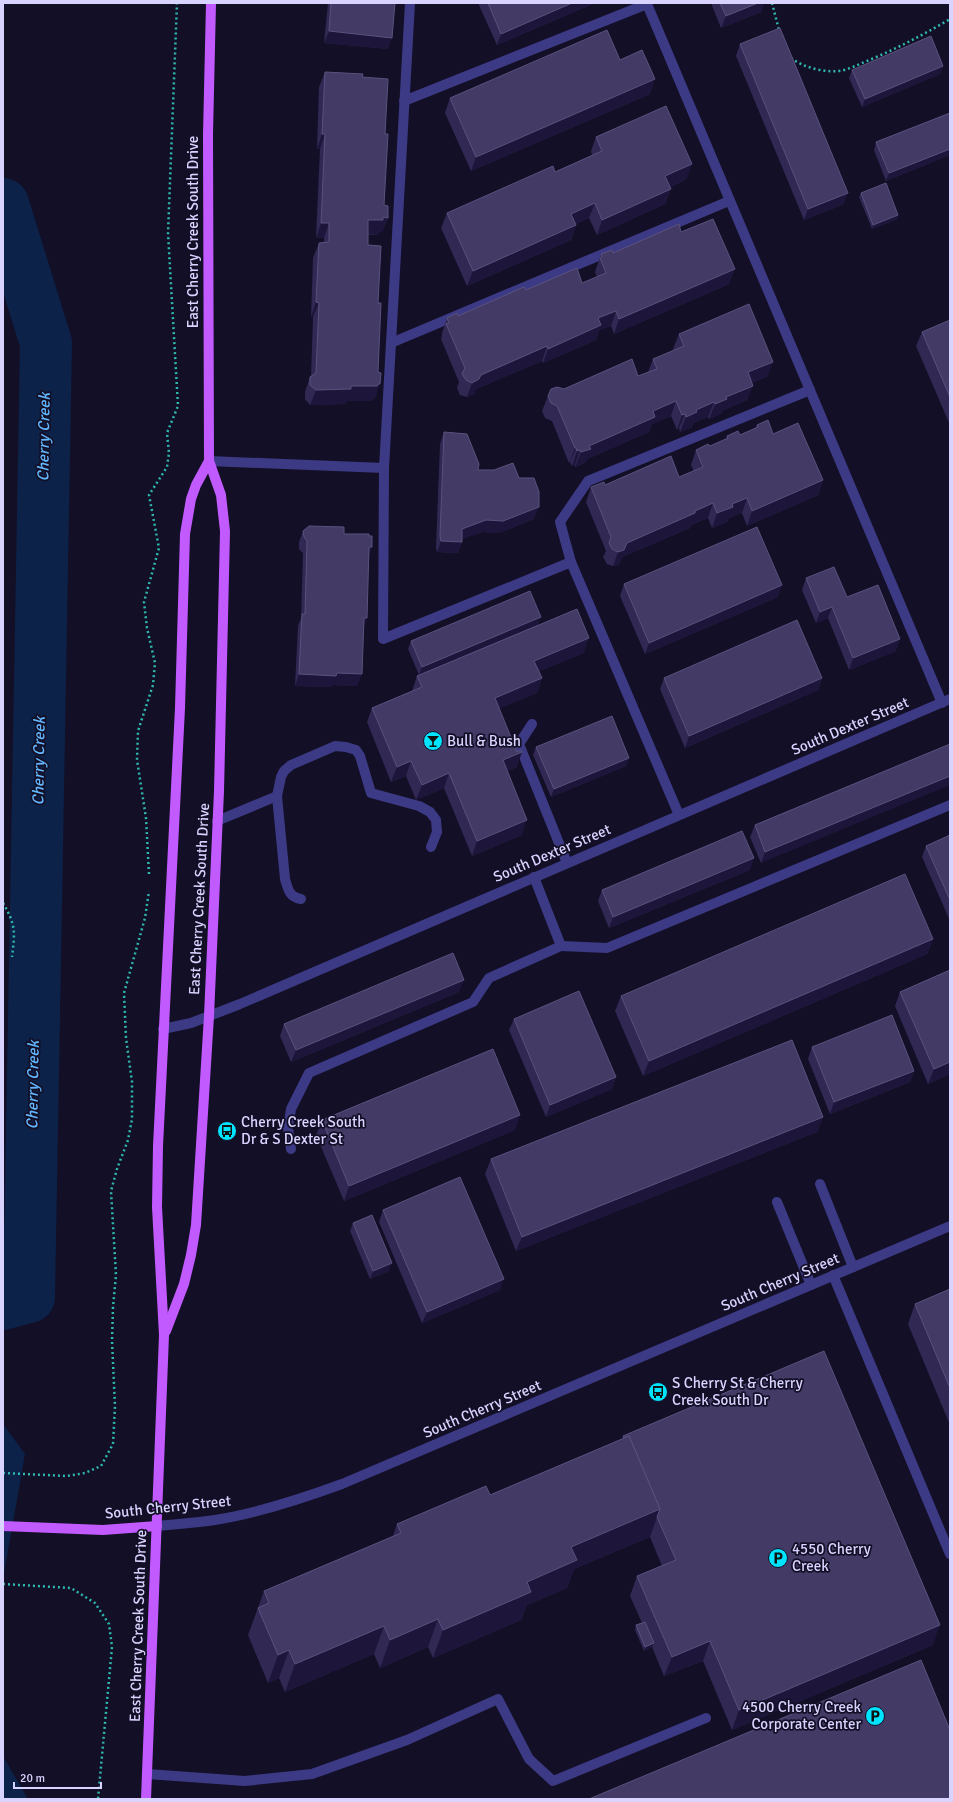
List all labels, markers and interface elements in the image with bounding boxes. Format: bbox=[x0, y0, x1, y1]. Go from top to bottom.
street label: East Cherry Creek South Drive bbox=[184, 136, 202, 328]
water label: Cherry Creek bbox=[33, 390, 55, 482]
street label: South Dexter Street bbox=[789, 693, 911, 759]
water label: Cherry Creek bbox=[28, 714, 50, 806]
bar icon: Bull & Bush bbox=[422, 730, 444, 752]
place label: Bull & Bush bbox=[447, 732, 521, 750]
street label: East Cherry Creek South Drive bbox=[185, 802, 213, 996]
street label: South Dexter Street bbox=[491, 820, 613, 886]
water label: Cherry Creek bbox=[22, 1038, 44, 1130]
place label: Cherry Creek South Dr & S Dexter St bbox=[241, 1113, 365, 1148]
bus stop icon: Cherry Creek South Dr & S Dexter St bbox=[216, 1120, 238, 1142]
street label: South Cherry Street bbox=[718, 1249, 842, 1315]
place label: S Cherry St & Cherry Creek South Dr bbox=[672, 1374, 803, 1409]
street label: South Cherry Street bbox=[420, 1376, 544, 1442]
bus stop icon: S Cherry St & Cherry Creek South Dr bbox=[647, 1381, 669, 1403]
street label: South Cherry Street bbox=[104, 1491, 232, 1523]
street label: East Cherry Creek South Drive bbox=[126, 1530, 150, 1722]
place label: 4550 Cherry Creek bbox=[792, 1540, 871, 1575]
parking icon: 4550 Cherry Creek bbox=[767, 1547, 789, 1569]
place label: 4500 Cherry Creek Corporate Center bbox=[742, 1698, 861, 1733]
parking icon: 4500 Cherry Creek Corporate Center bbox=[864, 1705, 886, 1727]
scale bar bbox=[14, 1764, 101, 1790]
text: 20 m bbox=[20, 1771, 45, 1786]

